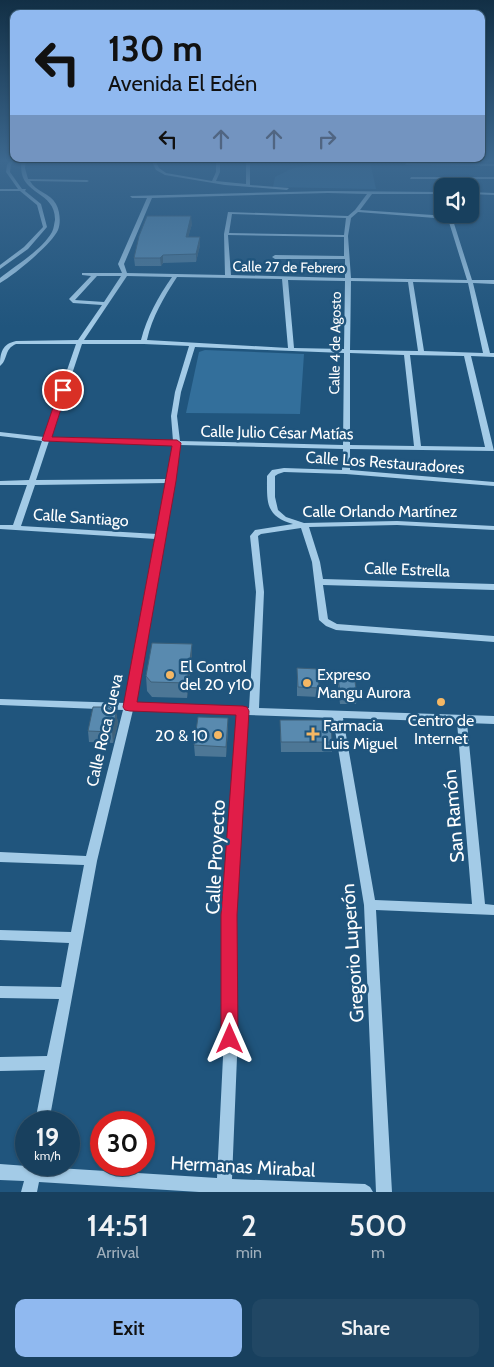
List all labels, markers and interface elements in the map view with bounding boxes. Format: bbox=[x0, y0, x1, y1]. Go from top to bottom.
text: 130 m bbox=[108, 27, 203, 70]
icon: left bbox=[25, 30, 90, 95]
text: Avenida El Edén bbox=[108, 70, 257, 97]
icon: left bbox=[154, 125, 182, 153]
icon: ahead bbox=[207, 125, 235, 153]
icon: ahead bbox=[260, 125, 288, 153]
icon: right bbox=[313, 125, 341, 153]
map controls bbox=[434, 178, 479, 223]
button: sound bbox=[434, 178, 479, 223]
street label: Calle 27 de Febrero bbox=[232, 257, 346, 277]
street label: Calle 4 de Agosto bbox=[325, 291, 345, 395]
pin bbox=[42, 369, 84, 411]
icon: arrive bbox=[49, 376, 77, 404]
street label: Calle Julio César Matías bbox=[200, 422, 354, 443]
street label: Calle Los Restauradores bbox=[305, 447, 465, 478]
street label: Calle Orlando Martínez bbox=[303, 502, 458, 521]
street label: Calle Santiago bbox=[32, 505, 130, 530]
street label: Calle Estrella bbox=[364, 559, 451, 581]
place label: El Control del 20 y10 bbox=[180, 657, 252, 694]
place label: Expreso Mangu Aurora bbox=[317, 665, 411, 702]
marker: El Control del 20 y10 bbox=[164, 669, 176, 681]
street label: Calle Roca Cueva bbox=[82, 672, 127, 788]
marker: Expreso Mangu Aurora bbox=[301, 677, 313, 689]
marker: Centro de Internet bbox=[435, 696, 447, 708]
place label: Centro de Internet bbox=[408, 711, 474, 748]
place label: Farmacia Luis Miguel bbox=[323, 716, 398, 753]
place label: 20 & 10 bbox=[155, 726, 208, 745]
marker: Farmacia Luis Miguel bbox=[307, 728, 319, 740]
marker: 20 & 10 bbox=[212, 729, 224, 741]
street label: San Ramón bbox=[438, 768, 469, 863]
street label: Calle Proyecto bbox=[201, 799, 230, 915]
street label: Gregorio Luperón bbox=[336, 883, 369, 1023]
position arrow bbox=[203, 1012, 255, 1064]
speed limit sign: 30 bbox=[90, 1111, 155, 1176]
text: 19 bbox=[36, 1122, 59, 1152]
text: km/h bbox=[34, 1148, 61, 1163]
street label: Hermanas Mirabal bbox=[170, 1151, 316, 1182]
text: 14:51 bbox=[87, 1207, 149, 1244]
text: 2 bbox=[241, 1207, 257, 1244]
text: 500 bbox=[349, 1207, 407, 1244]
text: Arrival bbox=[97, 1243, 139, 1262]
text: min bbox=[236, 1243, 262, 1262]
text: m bbox=[371, 1243, 385, 1262]
button: Exit bbox=[15, 1299, 242, 1357]
button: Share bbox=[252, 1299, 479, 1357]

